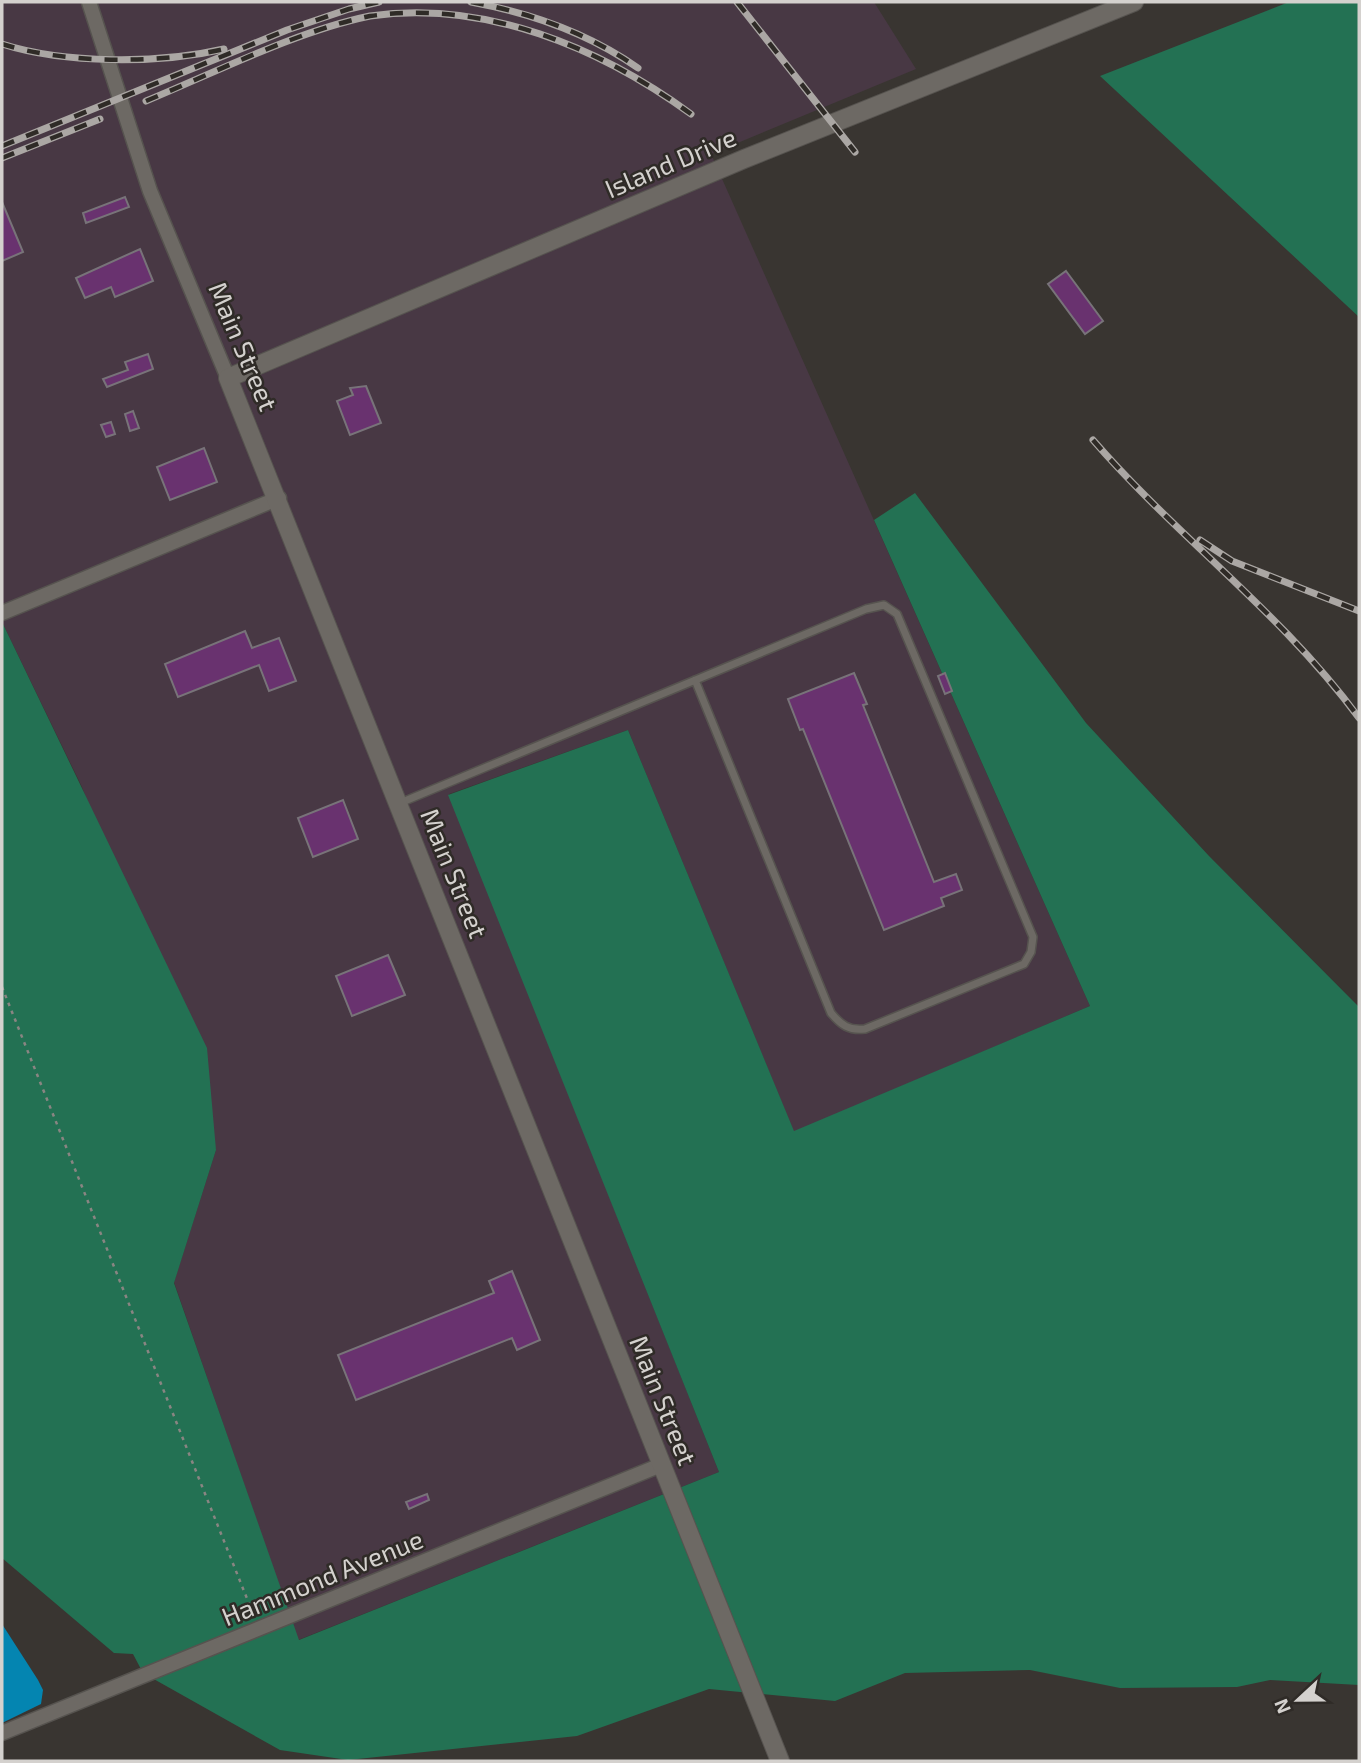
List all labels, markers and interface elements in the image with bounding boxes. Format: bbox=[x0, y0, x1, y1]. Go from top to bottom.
street label: Island Drive bbox=[600, 120, 740, 204]
street label: Main Street bbox=[203, 277, 285, 415]
street label: Main Street bbox=[415, 804, 495, 942]
street label: Main Street bbox=[624, 1331, 704, 1469]
street label: Hammond Avenue bbox=[217, 1522, 427, 1632]
north arrow bbox=[1263, 1665, 1333, 1735]
text: N bbox=[1269, 1696, 1295, 1717]

